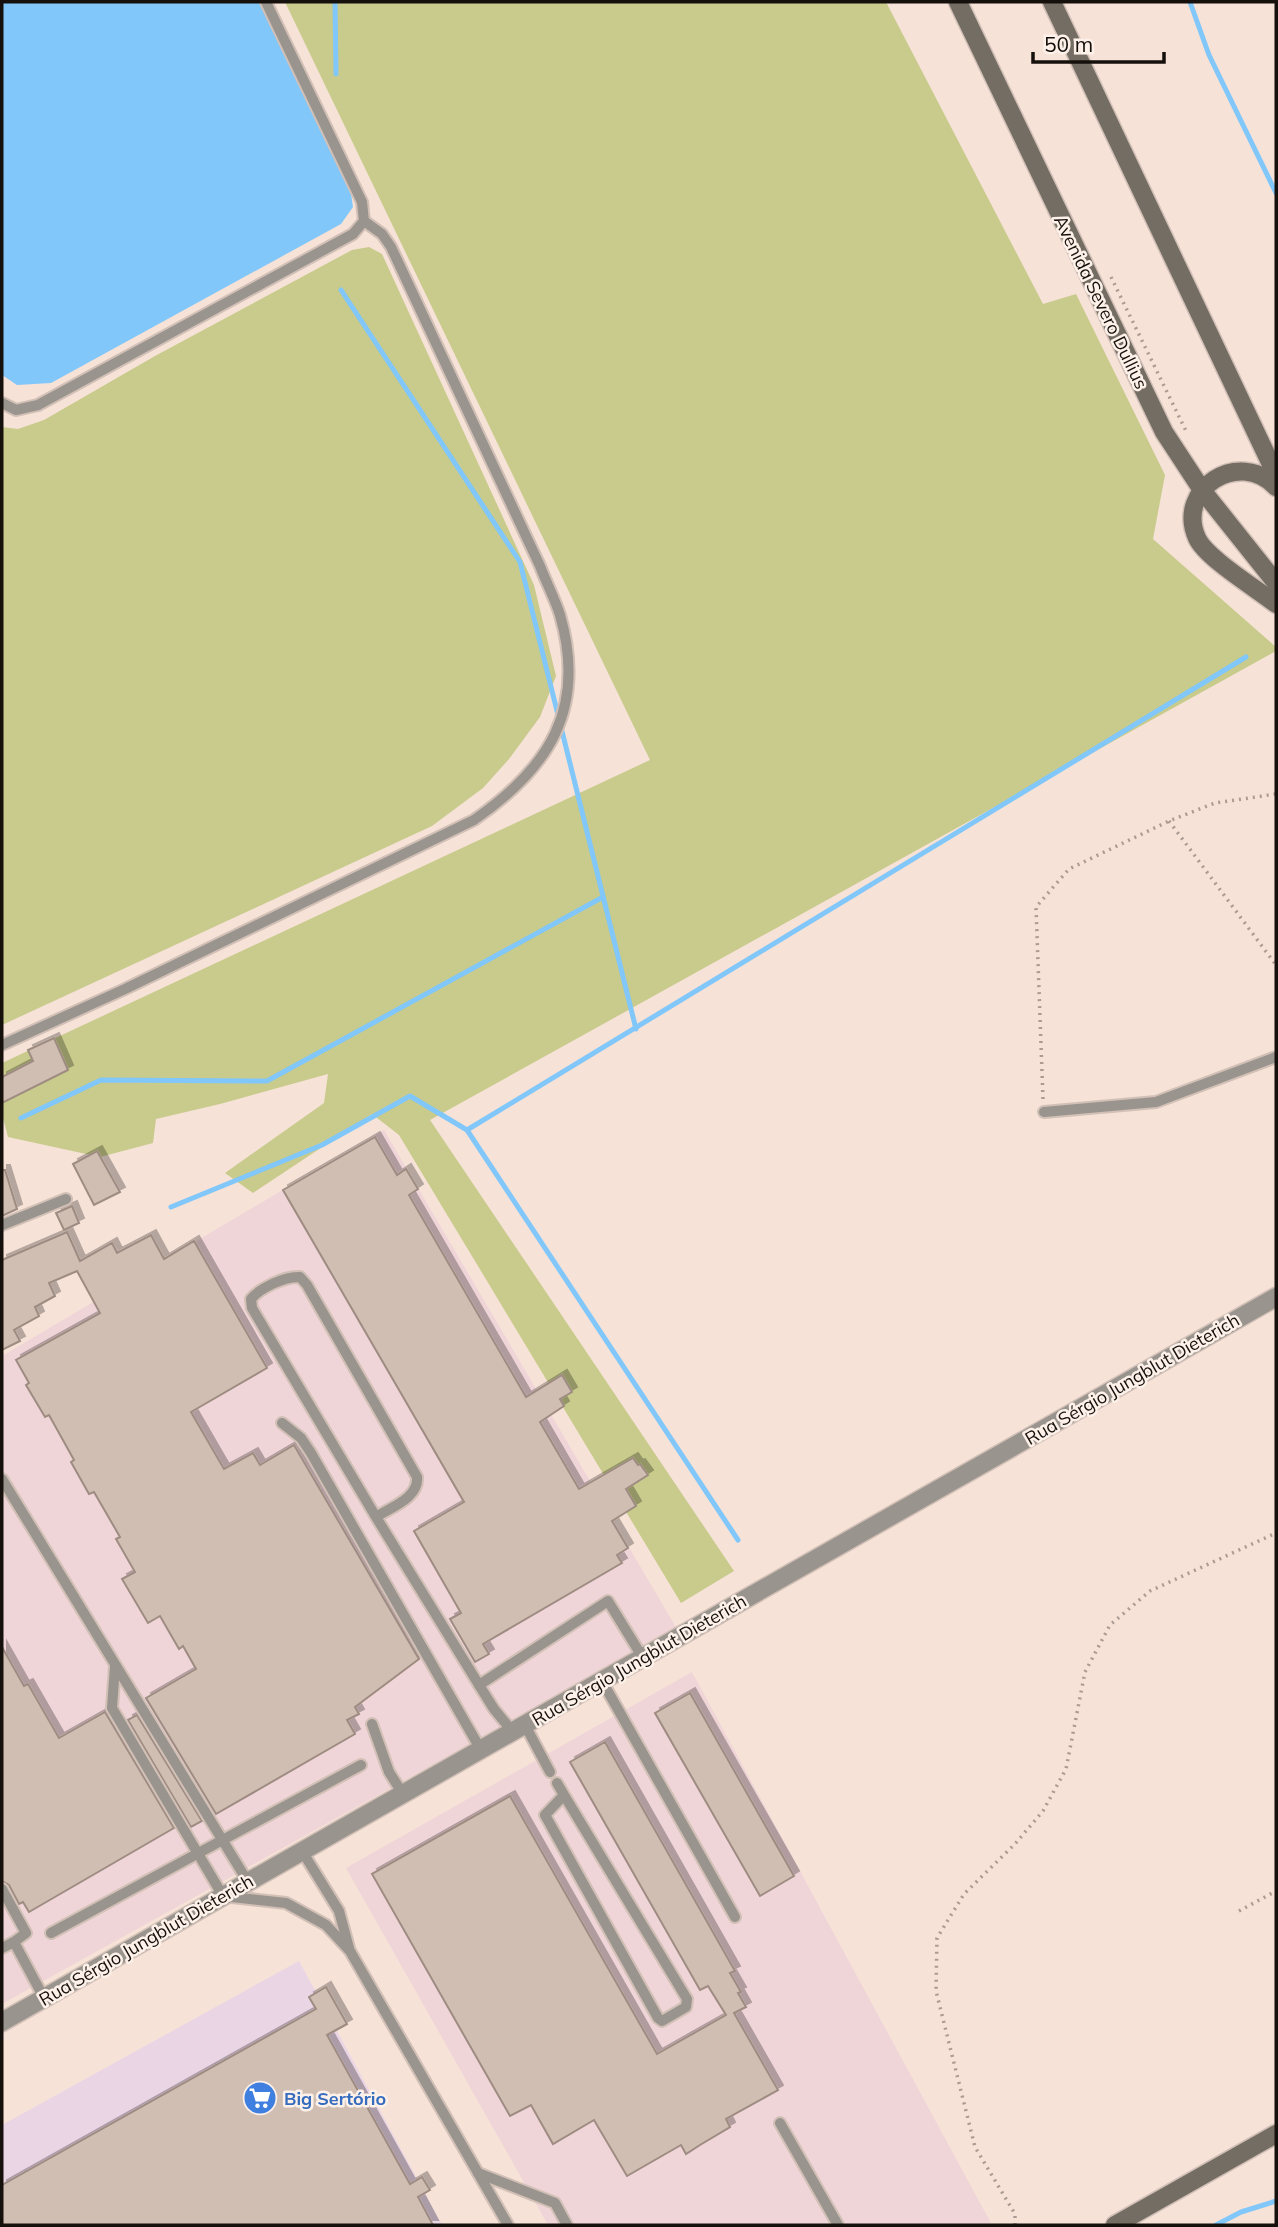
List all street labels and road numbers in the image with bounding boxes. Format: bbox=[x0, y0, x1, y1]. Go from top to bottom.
street label: Avenida Severo Dullius bbox=[1049, 211, 1153, 393]
street label: Rua Sérgio Jungblut Dieterich bbox=[1021, 1308, 1243, 1450]
street label: Rua Sérgio Jungblut Dieterich bbox=[528, 1589, 750, 1731]
street label: Rua Sérgio Jungblut Dieterich bbox=[35, 1869, 257, 2011]

